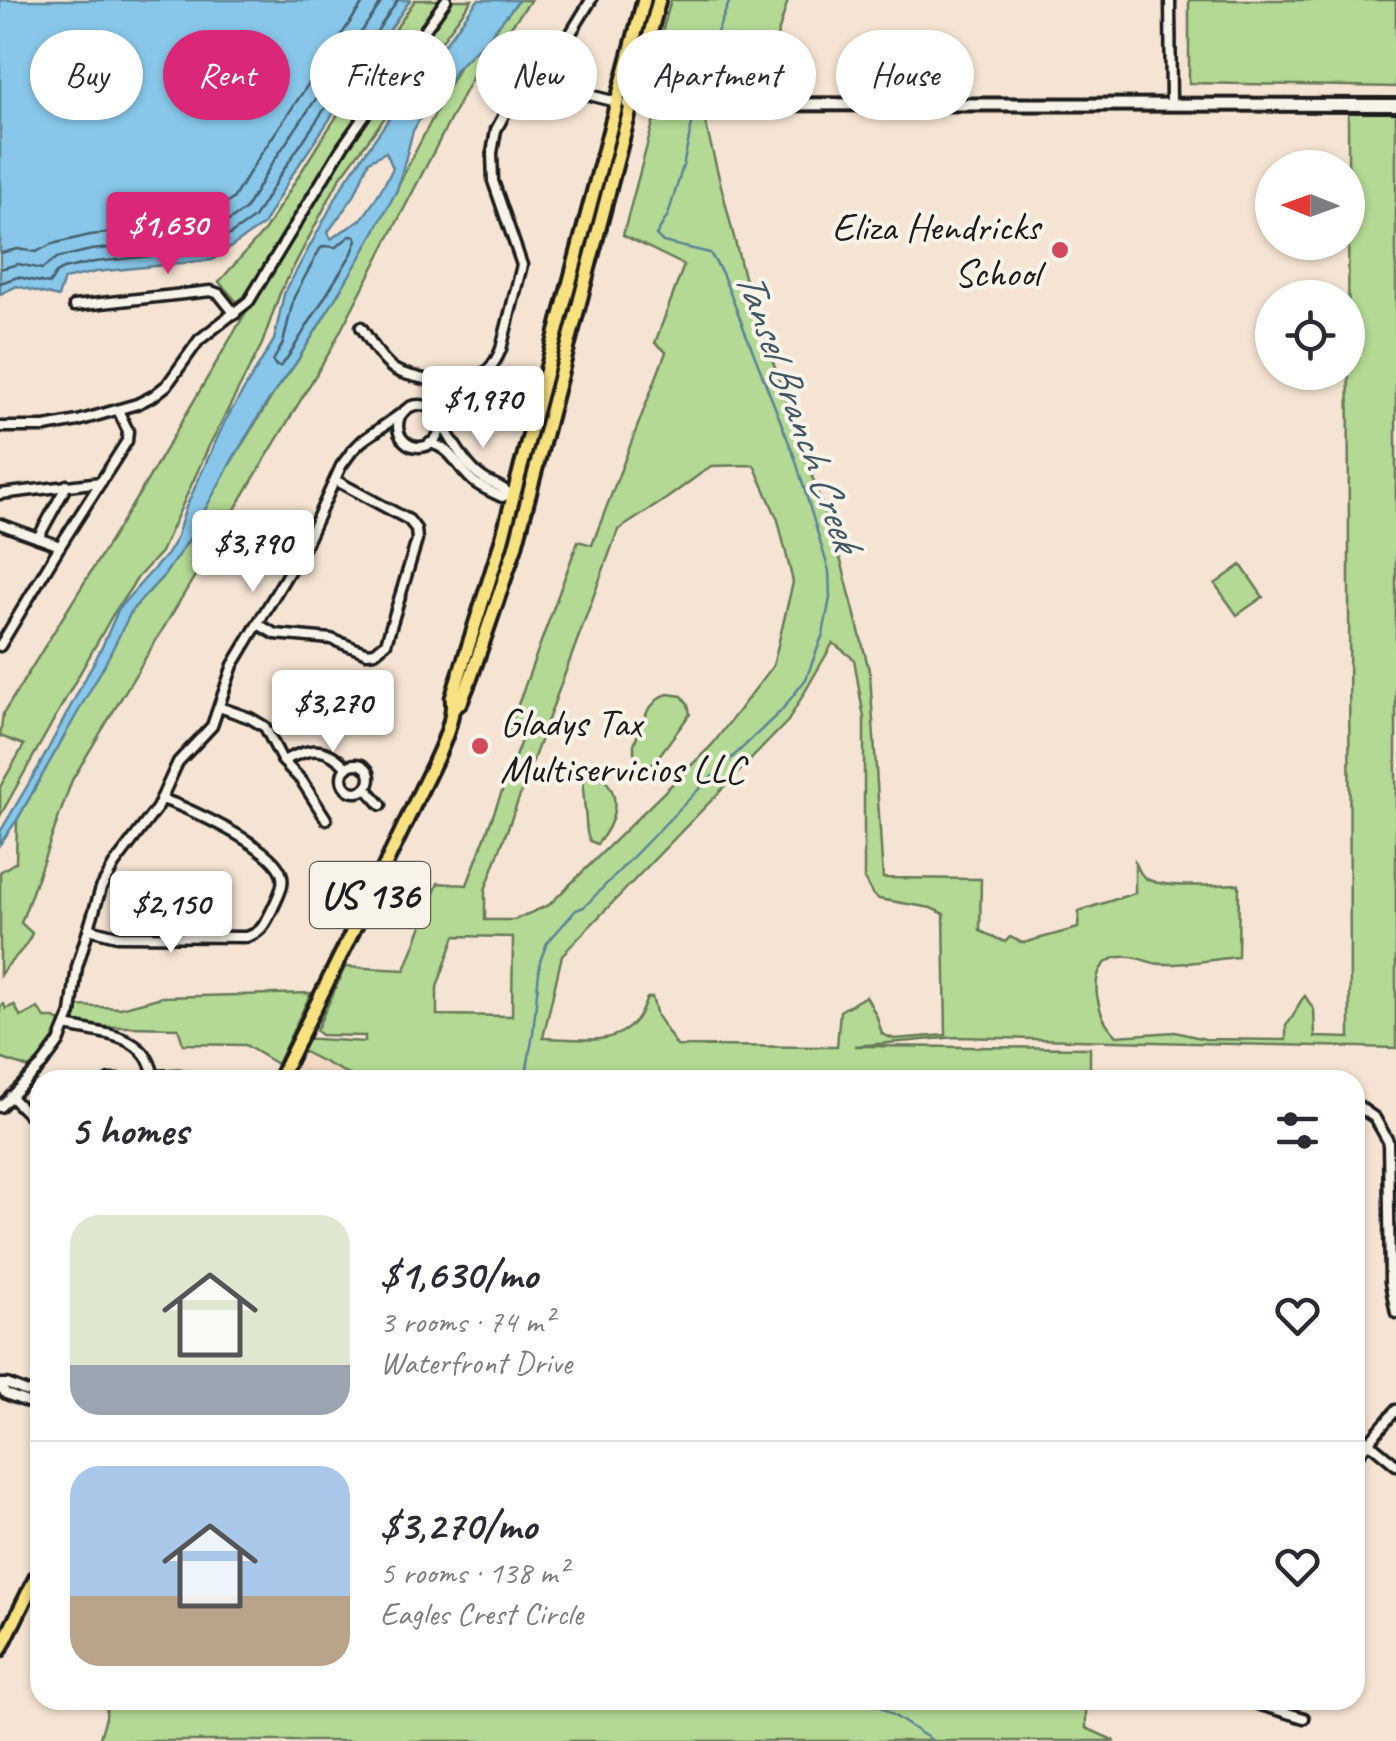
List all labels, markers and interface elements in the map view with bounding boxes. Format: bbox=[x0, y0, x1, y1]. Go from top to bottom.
chip: Buy bbox=[30, 30, 143, 120]
chip: Rent bbox=[163, 30, 290, 120]
chip: Filters bbox=[310, 30, 456, 120]
chip: New bbox=[476, 30, 597, 120]
chip: Apartment bbox=[617, 30, 816, 120]
chip: House bbox=[836, 30, 974, 120]
north arrow bbox=[1255, 150, 1365, 260]
map controls bbox=[1255, 150, 1365, 390]
pin: $1,630 bbox=[87, 192, 249, 277]
place label: Eliza Hendricks School bbox=[832, 202, 1046, 298]
text: $1,630 bbox=[128, 204, 208, 245]
marker: Eliza Hendricks School bbox=[1049, 239, 1071, 261]
water label: Tansel Branch Creek bbox=[723, 263, 876, 564]
button: locate bbox=[1255, 280, 1365, 390]
pin: $1,970 bbox=[402, 366, 564, 451]
text: $1,970 bbox=[444, 378, 522, 419]
pin: $3,790 bbox=[172, 510, 334, 595]
text: $3,790 bbox=[214, 522, 292, 563]
pin: $3,270 bbox=[252, 670, 414, 755]
text: $3,270 bbox=[294, 682, 372, 723]
place label: Gladys Tax Multiservicios LLC bbox=[500, 698, 749, 794]
marker: Gladys Tax Multiservicios LLC bbox=[469, 735, 491, 757]
road number: US 136 bbox=[310, 862, 430, 928]
pin: $2,150 bbox=[90, 871, 252, 956]
text: $2,150 bbox=[132, 883, 210, 924]
icon: filters bbox=[1270, 1103, 1325, 1158]
text: 5 homes bbox=[70, 1104, 188, 1157]
text: $1,630/mo bbox=[380, 1248, 538, 1301]
icon: home bbox=[150, 1255, 270, 1375]
icon: heart bbox=[1270, 1288, 1325, 1343]
text: 3 rooms · 74 m² bbox=[380, 1301, 553, 1342]
text: Waterfront Drive bbox=[380, 1342, 572, 1383]
text: $3,270/mo bbox=[380, 1499, 536, 1552]
icon: home bbox=[150, 1506, 270, 1626]
icon: heart bbox=[1270, 1539, 1325, 1594]
text: 5 rooms · 138 m² bbox=[380, 1552, 567, 1593]
text: Eagles Crest Circle bbox=[380, 1593, 583, 1634]

